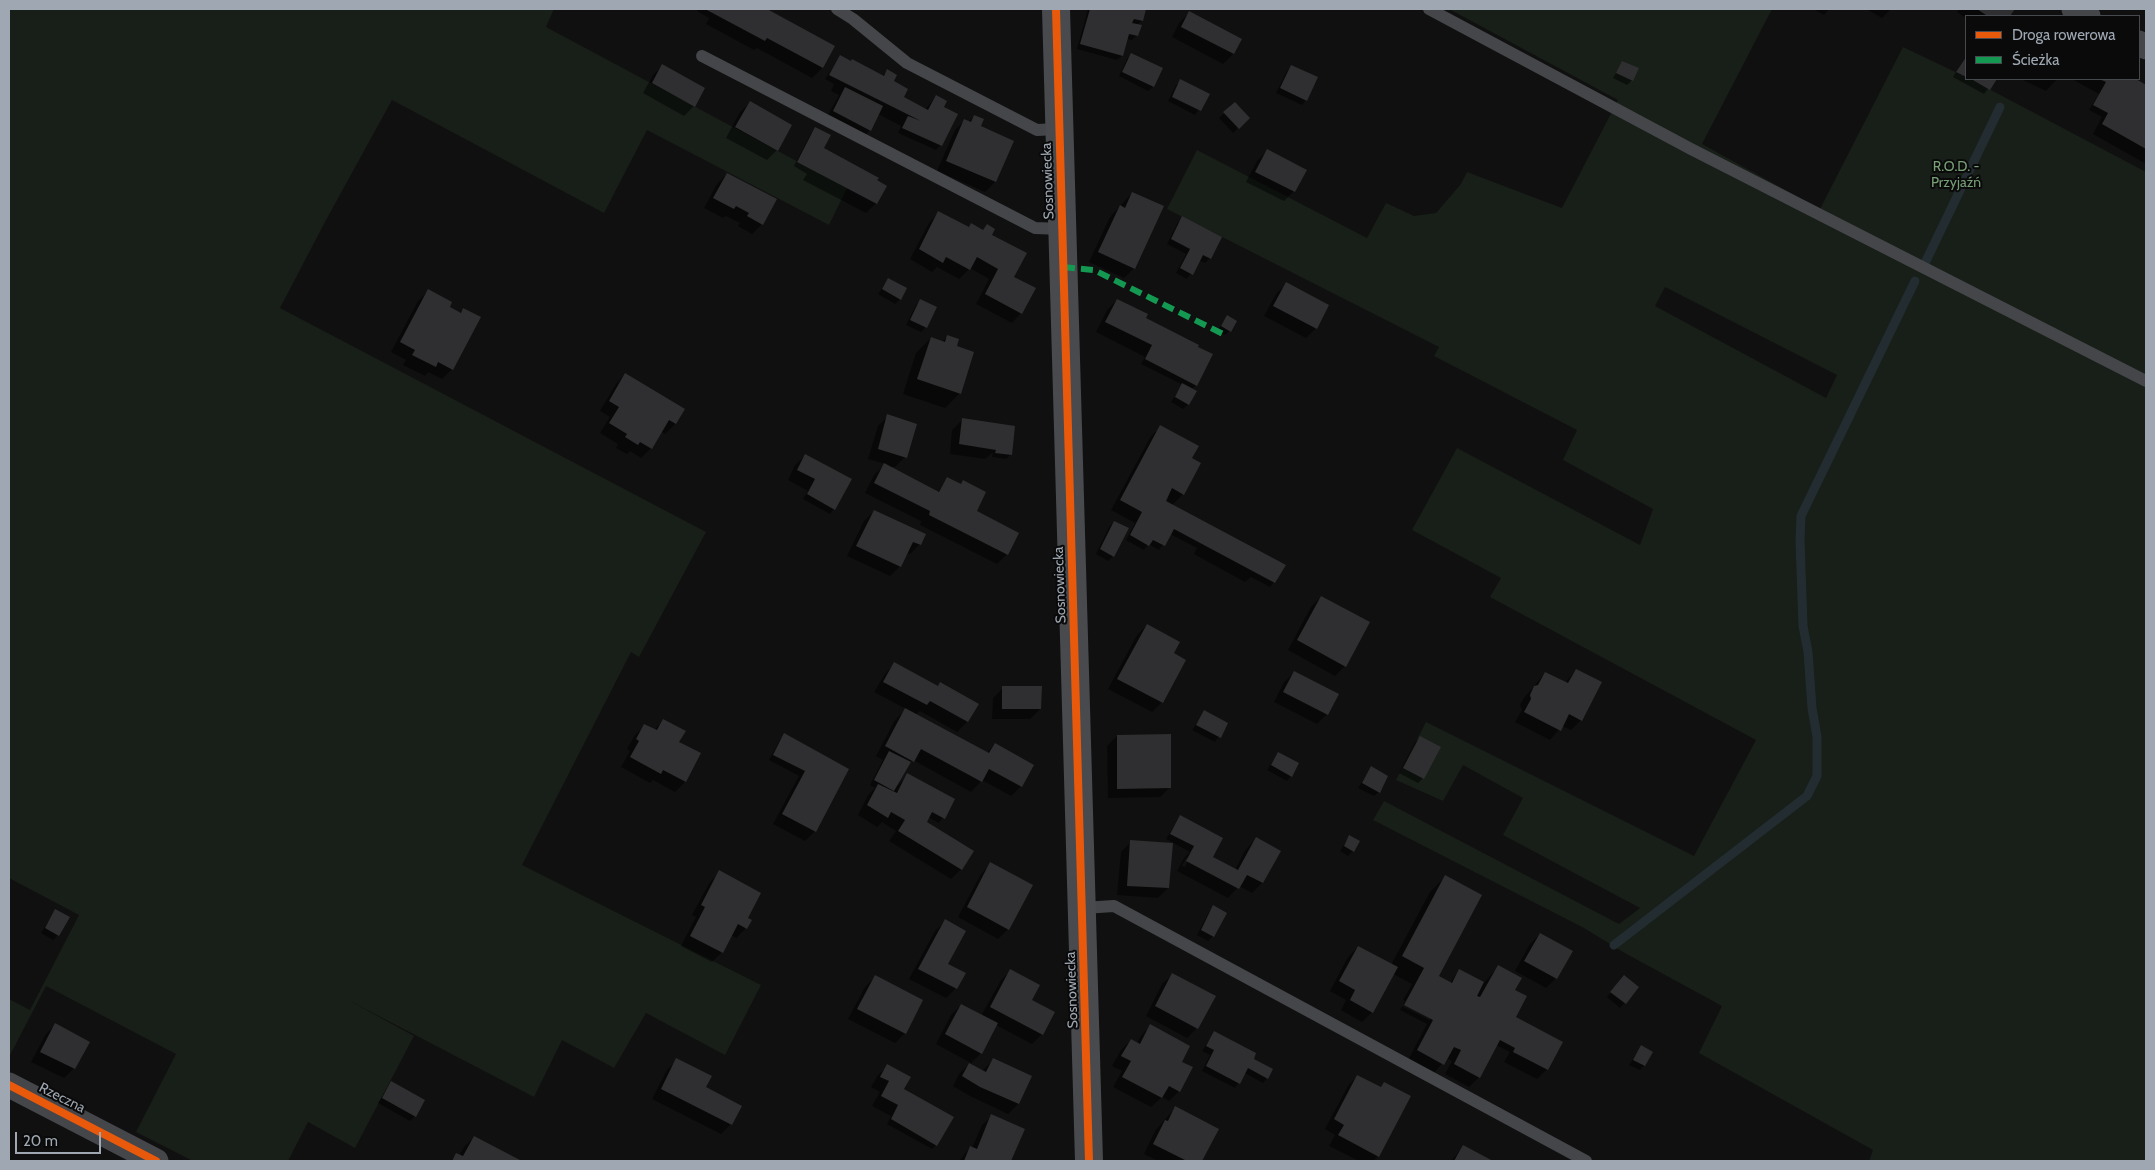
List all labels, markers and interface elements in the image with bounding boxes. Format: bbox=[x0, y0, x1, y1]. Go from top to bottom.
legend bbox=[1965, 15, 2140, 80]
text: Droga rowerowa bbox=[2012, 26, 2116, 44]
text: Ścieżka bbox=[2012, 51, 2059, 69]
street label: Sosnowiecka bbox=[1038, 142, 1058, 220]
park label: R.O.D. - Przyjaźń bbox=[1931, 159, 1981, 192]
street label: Sosnowiecka bbox=[1050, 546, 1070, 624]
street label: Sosnowiecka bbox=[1062, 951, 1082, 1029]
street label: Rzeczna bbox=[36, 1079, 88, 1117]
scale bar bbox=[18, 1122, 104, 1154]
text: 20 m bbox=[23, 1132, 58, 1150]

